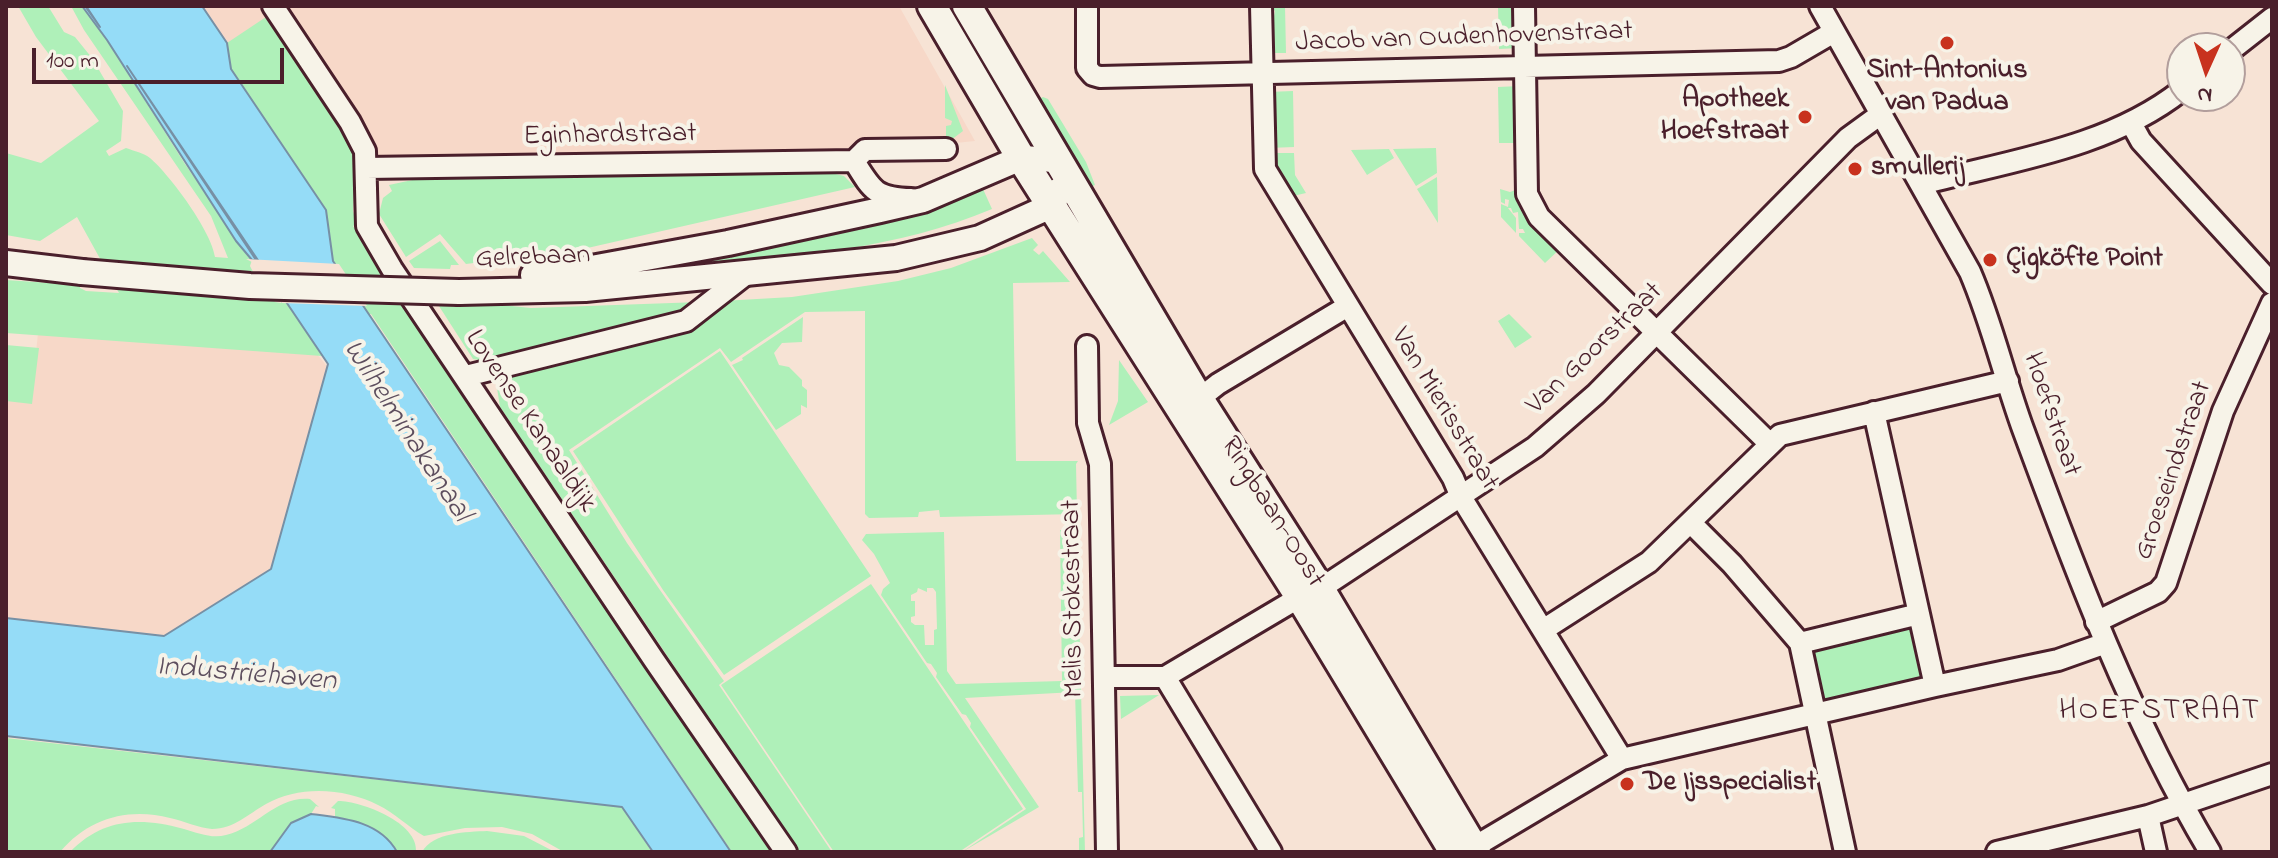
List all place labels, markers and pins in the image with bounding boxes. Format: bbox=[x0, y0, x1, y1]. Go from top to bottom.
marker: Sint-Antonius van Padua bbox=[1938, 34, 1956, 52]
place label: Sint-Antonius van Padua bbox=[1867, 55, 2027, 121]
place label: Apotheek Hoefstraat bbox=[1661, 84, 1789, 150]
marker: Apotheek Hoefstraat bbox=[1796, 108, 1814, 126]
place label: smullerij bbox=[1871, 152, 1964, 186]
marker: smullerij bbox=[1846, 160, 1864, 178]
place label: Çigköfte Point bbox=[2006, 243, 2163, 277]
marker: Çigköfte Point bbox=[1981, 251, 1999, 269]
place label: De Ijsspecialist bbox=[1643, 767, 1816, 801]
marker: De Ijsspecialist bbox=[1618, 775, 1636, 793]

